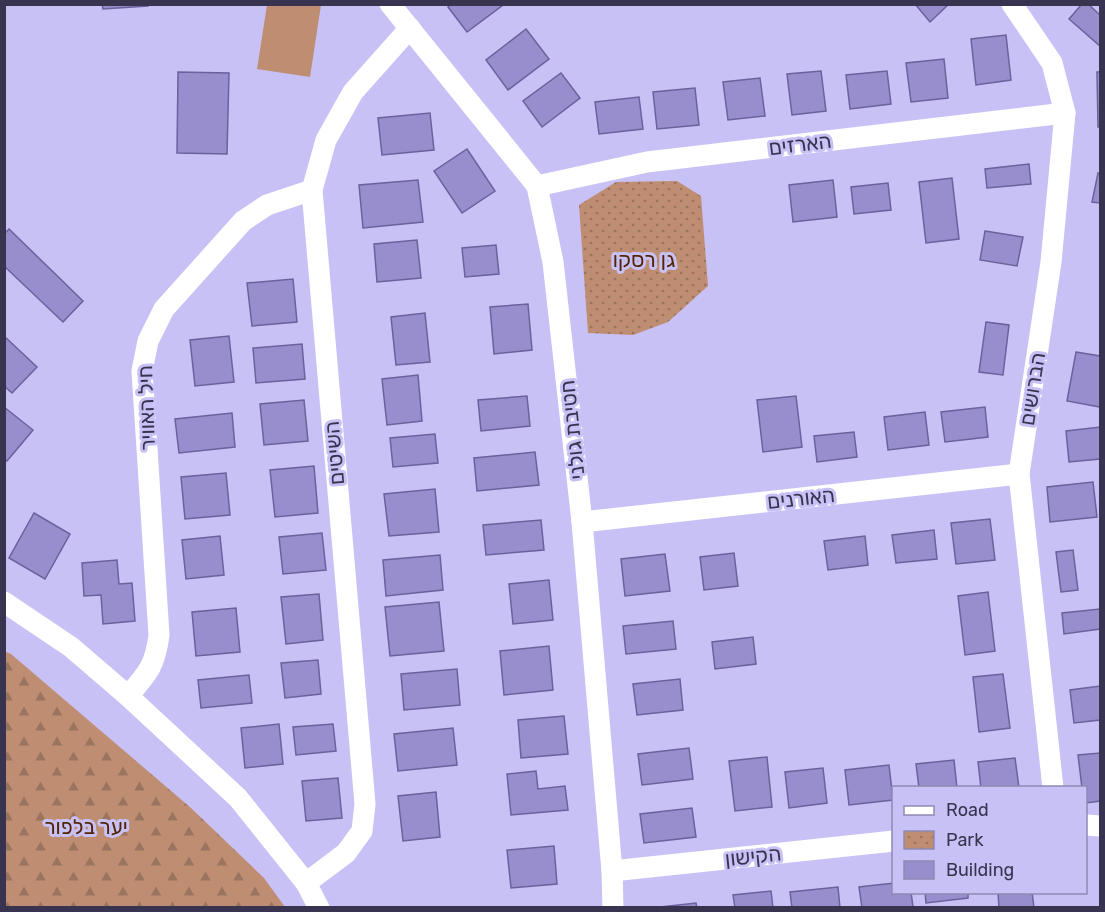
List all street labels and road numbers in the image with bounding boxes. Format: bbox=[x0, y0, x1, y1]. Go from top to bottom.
street label: הארזים bbox=[767, 128, 833, 160]
street label: הברושים bbox=[1014, 351, 1050, 427]
street label: חיל האוויר bbox=[132, 365, 160, 451]
street label: חטיבת גולני bbox=[554, 379, 590, 481]
street label: השיטים bbox=[319, 420, 349, 486]
street label: האורנים bbox=[766, 482, 836, 514]
street label: הקישון bbox=[724, 841, 782, 871]

